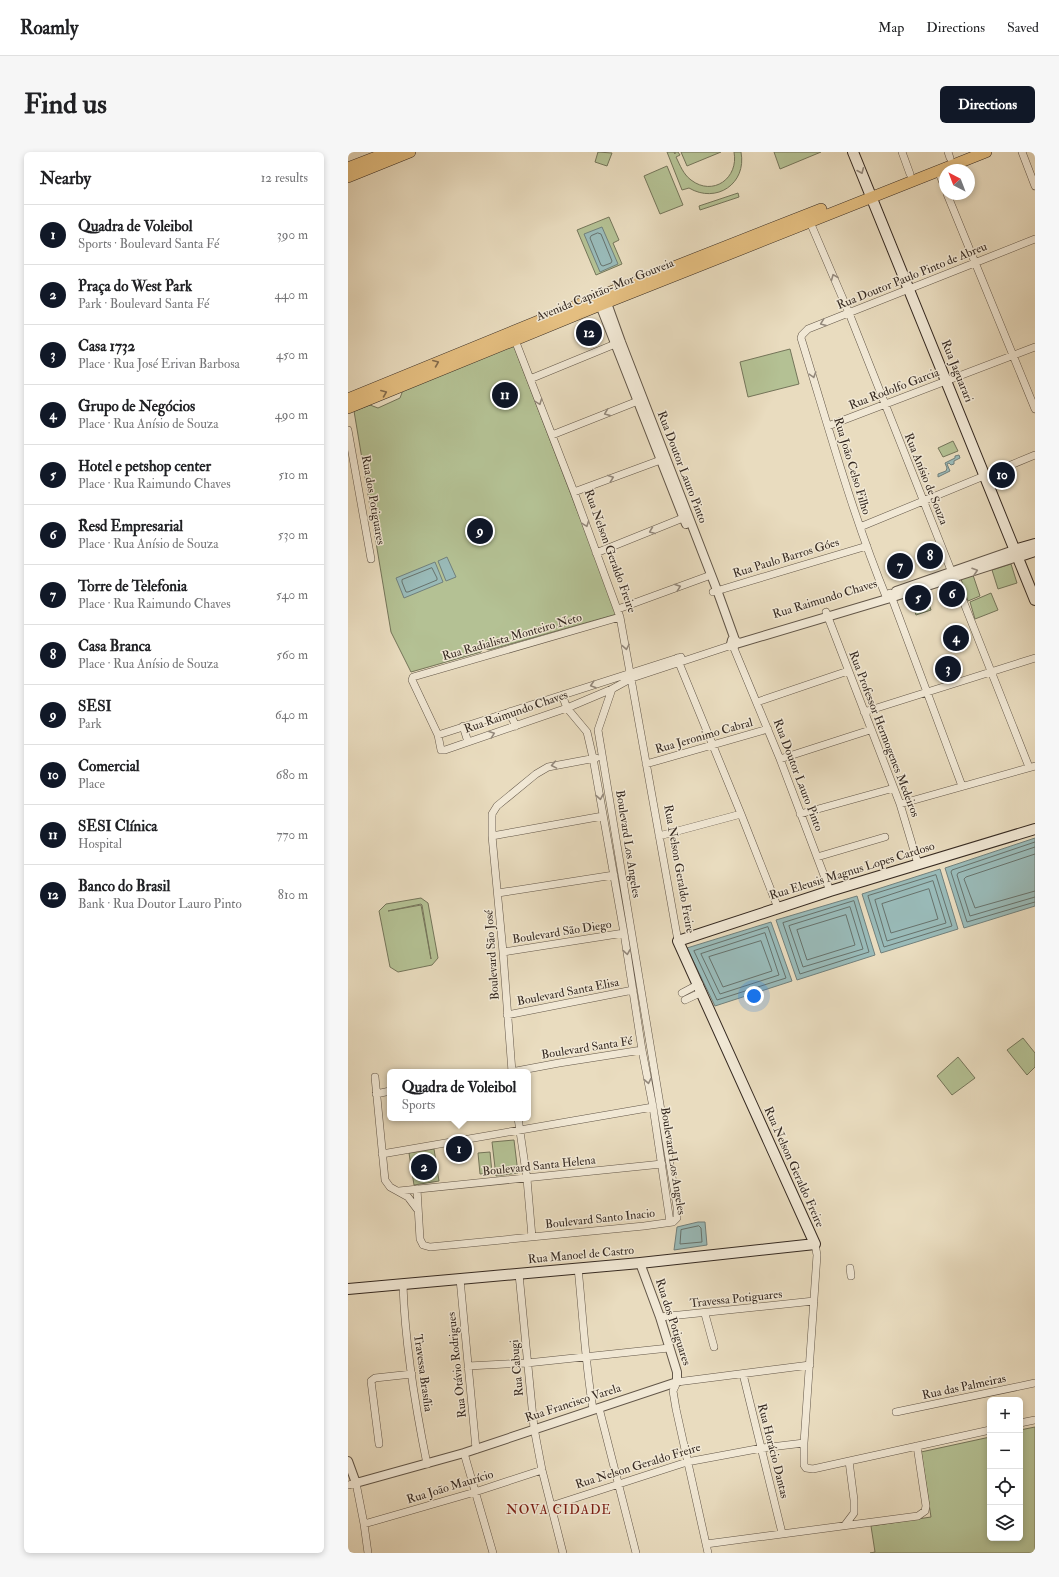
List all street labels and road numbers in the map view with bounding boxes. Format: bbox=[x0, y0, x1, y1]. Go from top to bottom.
street label: Rua Doutor Paulo Pinto de Abreu bbox=[835, 239, 989, 313]
street label: Avenida Capitão-Mor Gouveia bbox=[533, 255, 677, 325]
street label: Rua Jaguarari bbox=[938, 338, 976, 404]
street label: Rua Rodolfo Garcia bbox=[847, 364, 942, 413]
street label: Rua Doutor Lauro Pinto bbox=[654, 409, 710, 525]
street label: Rua João Celso Filho bbox=[830, 416, 874, 517]
street label: Rua Anísio de Souza bbox=[901, 431, 952, 528]
street label: Rua dos Potiguares bbox=[358, 454, 388, 546]
street label: Rua Nelson Geraldo Freire bbox=[581, 487, 639, 615]
street label: Rua Paulo Barros Góes bbox=[731, 535, 841, 581]
street label: Rua Raimundo Chaves bbox=[771, 576, 879, 622]
street label: Rua Radialista Monteiro Neto bbox=[440, 610, 584, 664]
street label: Rua Professor Hermogenes Medeiros bbox=[845, 649, 923, 819]
street label: Rua Raimundo Chaves bbox=[462, 687, 570, 737]
street label: Rua Jeronimo Cabral bbox=[653, 715, 755, 757]
street label: Rua Doutor Lauro Pinto bbox=[770, 717, 826, 833]
street label: Boulevard Los Angeles bbox=[612, 789, 644, 899]
street label: Rua Nelson Geraldo Freire bbox=[660, 803, 698, 935]
street label: Rua Eleusis Magnus Lopes Cardoso bbox=[767, 839, 937, 903]
street label: Boulevard São José bbox=[481, 908, 503, 1001]
street label: Boulevard São Diego bbox=[511, 917, 613, 947]
street label: Boulevard Santa Elisa bbox=[516, 975, 621, 1009]
street label: Boulevard Santa Fé bbox=[540, 1033, 635, 1063]
street label: Rua Nelson Geraldo Freire bbox=[761, 1104, 827, 1230]
street label: Boulevard Los Angeles bbox=[657, 1106, 689, 1216]
street label: Boulevard Santa Helena bbox=[482, 1152, 597, 1179]
street label: Boulevard Santo Inacio bbox=[544, 1206, 656, 1232]
street label: Rua Manoel de Castro bbox=[527, 1243, 635, 1267]
street label: Rua dos Potiguares bbox=[652, 1277, 694, 1367]
street label: Travessa Potiguares bbox=[689, 1287, 783, 1311]
street label: Rua Otávio Rodrigues bbox=[444, 1311, 470, 1419]
street label: Travessa Brasília bbox=[410, 1333, 436, 1414]
street label: Rua Cabugi bbox=[507, 1339, 527, 1397]
street label: Rua das Palmeiras bbox=[921, 1371, 1007, 1403]
street label: Rua Francisco Varela bbox=[523, 1380, 624, 1426]
street label: Rua Horácio Dantas bbox=[754, 1402, 792, 1500]
street label: Rua Nelson Geraldo Freire bbox=[573, 1440, 703, 1492]
street label: Rua João Maurício bbox=[405, 1467, 495, 1507]

